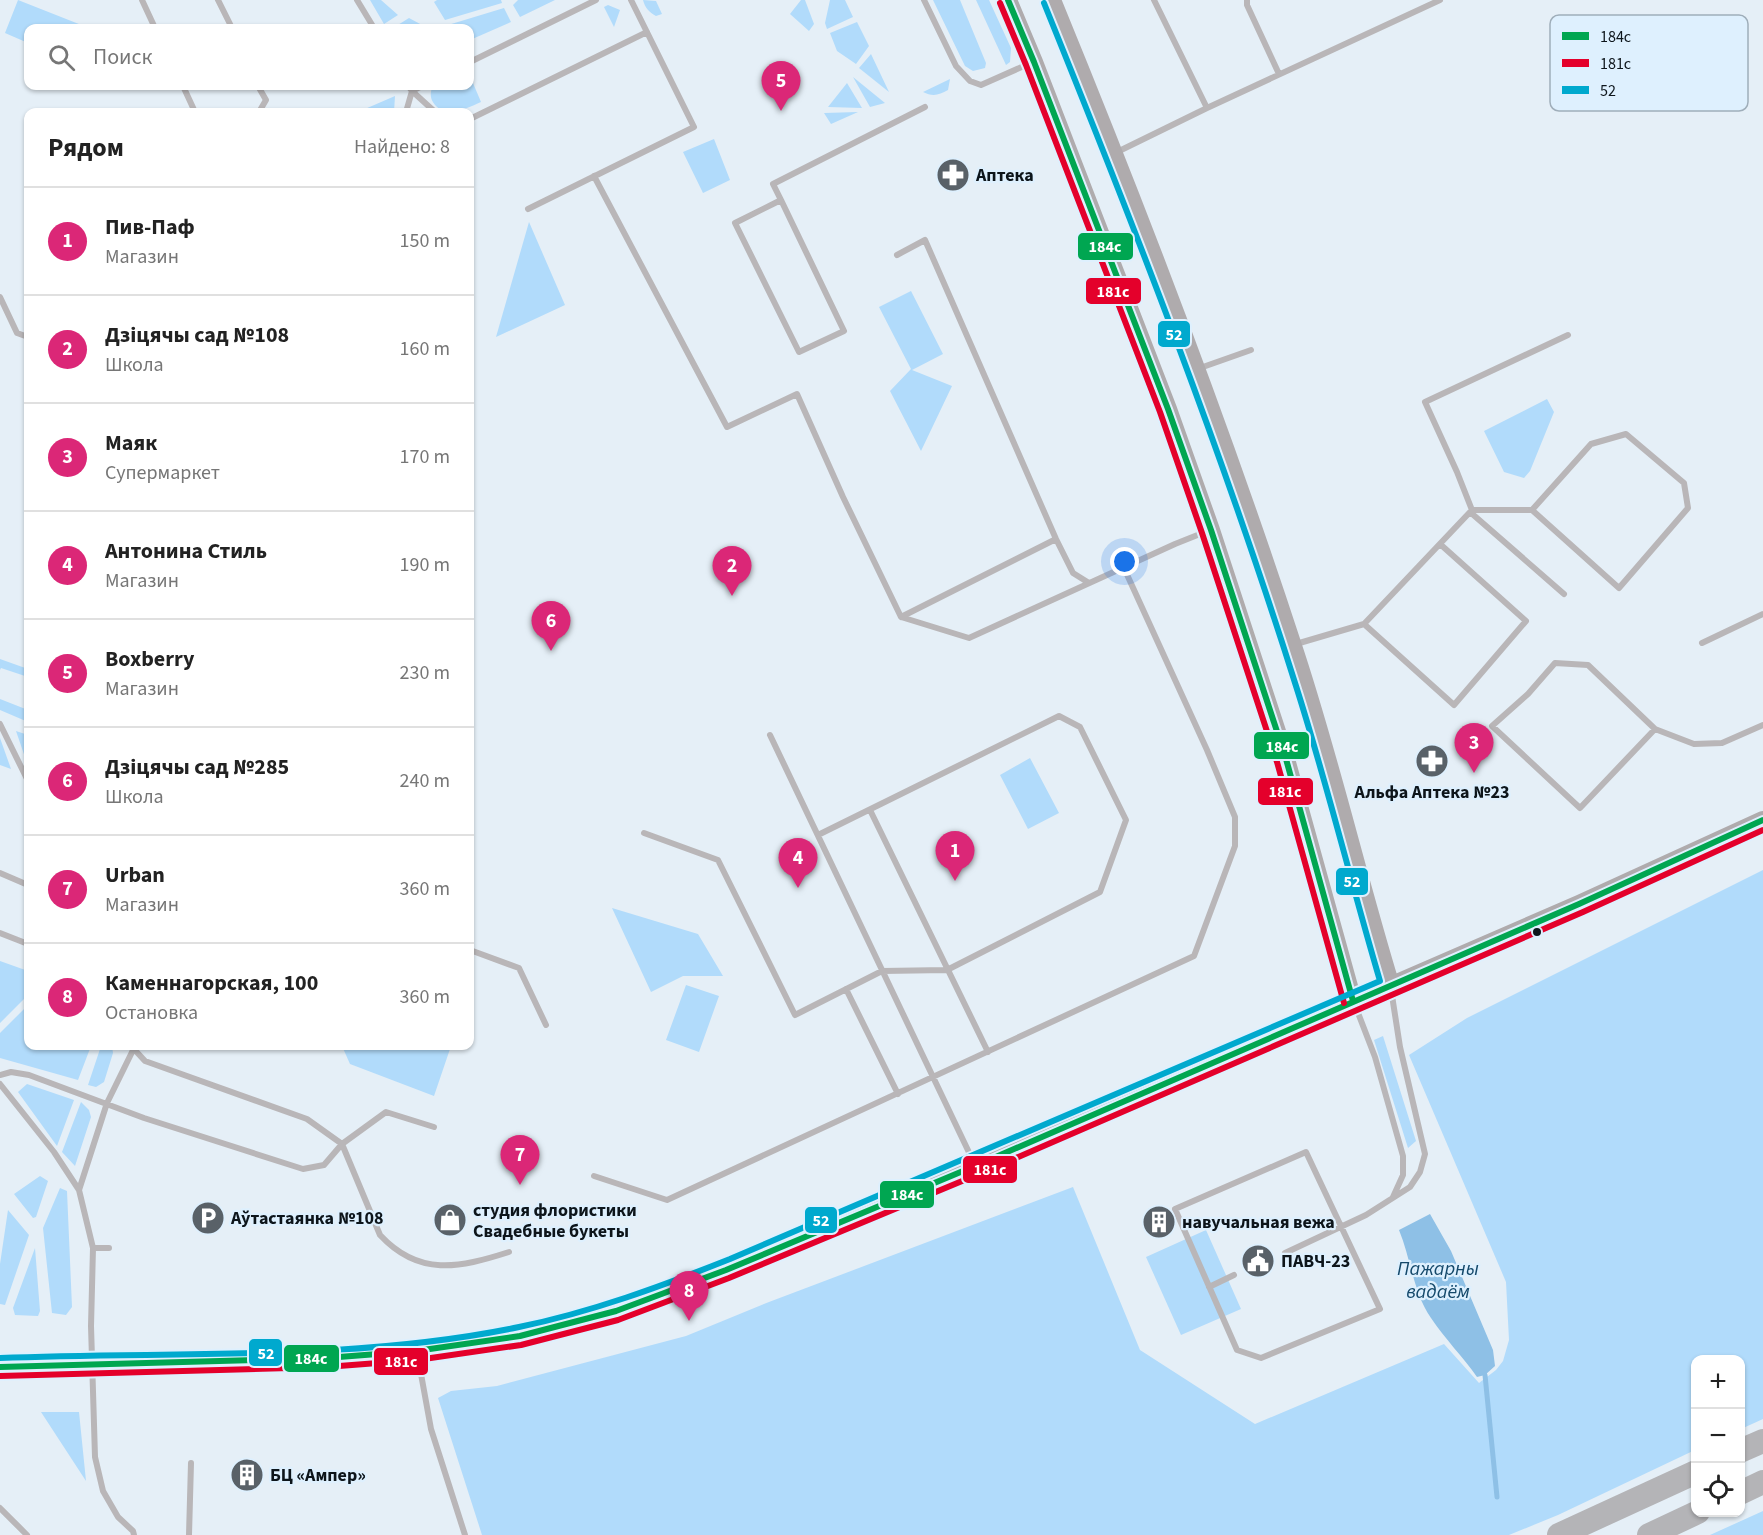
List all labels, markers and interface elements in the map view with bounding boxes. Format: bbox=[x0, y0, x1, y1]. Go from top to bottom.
legend bbox=[1550, 15, 1748, 111]
search box bbox=[24, 24, 474, 90]
text: 184с bbox=[1600, 26, 1631, 48]
icon: search bbox=[45, 41, 78, 74]
text: Поиск bbox=[93, 41, 152, 73]
text: 181с bbox=[1600, 53, 1631, 75]
pin: 5 bbox=[762, 62, 800, 111]
text: 52 bbox=[1600, 80, 1616, 102]
text: Рядом bbox=[48, 129, 124, 166]
text: Найдено: 8 bbox=[354, 133, 450, 161]
pharmacy icon: Аптека bbox=[935, 157, 971, 193]
place label: Аптека bbox=[975, 163, 1034, 188]
text: Пив-Паф bbox=[105, 211, 195, 243]
text: 1 bbox=[62, 227, 73, 255]
text: 150 m bbox=[400, 227, 450, 255]
line badge: 184с bbox=[1077, 232, 1134, 261]
text: 184с bbox=[1089, 236, 1122, 258]
text: Магазин bbox=[105, 243, 179, 271]
line badge: 181с bbox=[1085, 277, 1142, 305]
text: 181с bbox=[1097, 281, 1130, 303]
text: Дзіцячы сад №108 bbox=[105, 319, 289, 351]
line badge: 52 bbox=[1157, 320, 1191, 348]
text: 52 bbox=[1166, 324, 1182, 346]
text: 2 bbox=[62, 335, 73, 363]
text: 160 m bbox=[400, 335, 450, 363]
text: Школа bbox=[105, 351, 164, 379]
text: Маяк bbox=[105, 427, 157, 459]
text: 3 bbox=[62, 443, 73, 471]
text: 170 m bbox=[400, 443, 450, 471]
text: Супермаркет bbox=[105, 459, 220, 487]
text: Антонина Стиль bbox=[105, 535, 267, 567]
pin: 2 bbox=[712, 546, 752, 596]
your location bbox=[1110, 547, 1139, 576]
text: 4 bbox=[62, 551, 73, 579]
text: 190 m bbox=[400, 551, 450, 579]
text: Магазин bbox=[105, 567, 179, 595]
pin: 6 bbox=[532, 602, 570, 651]
text: Boxberry bbox=[105, 643, 194, 675]
text: 5 bbox=[62, 659, 73, 687]
text: 230 m bbox=[400, 659, 450, 687]
text: Магазин bbox=[105, 675, 179, 703]
pin: 3 bbox=[1454, 724, 1494, 773]
line badge: 184с bbox=[1253, 731, 1310, 760]
text: 184с bbox=[1266, 736, 1299, 758]
pharmacy icon: Альфа Аптека №23 bbox=[1414, 743, 1450, 779]
text: Дзіцячы сад №285 bbox=[105, 751, 289, 783]
text: 6 bbox=[62, 767, 73, 795]
text: 240 m bbox=[400, 767, 450, 795]
line badge: 181с bbox=[1257, 777, 1314, 806]
place label: Альфа Аптека №23 bbox=[1354, 780, 1509, 805]
text: 181с bbox=[1269, 781, 1302, 803]
text: Школа bbox=[105, 783, 164, 811]
pin: 1 bbox=[936, 832, 974, 881]
pin: 4 bbox=[778, 838, 818, 888]
text: Urban bbox=[105, 859, 165, 891]
line badge: 52 bbox=[1335, 867, 1369, 896]
text: 52 bbox=[1344, 871, 1360, 893]
text: 7 bbox=[62, 875, 73, 903]
text: 360 m bbox=[400, 875, 450, 903]
text: Магазин bbox=[105, 891, 179, 919]
unlabelled marker bbox=[1531, 926, 1543, 938]
text: Каменнагорская, 100 bbox=[105, 967, 318, 999]
text: 8 bbox=[62, 983, 73, 1011]
text: 360 m bbox=[400, 983, 450, 1011]
text: Остановка bbox=[105, 999, 198, 1027]
pin: 7 bbox=[500, 1136, 540, 1185]
line badge: 181с bbox=[962, 1155, 1018, 1184]
text: 181с bbox=[974, 1159, 1007, 1181]
line badge: 184с bbox=[879, 1180, 935, 1209]
text: 184с bbox=[891, 1184, 924, 1206]
place label: студия флористики Свадебные букеты bbox=[473, 1198, 637, 1244]
parking icon: Аўтастаянка №108 bbox=[190, 1200, 226, 1236]
shop icon: студия флористики Свадебные букеты bbox=[432, 1202, 468, 1238]
building icon: навучальная вежа bbox=[1141, 1204, 1177, 1240]
place label: Аўтастаянка №108 bbox=[230, 1206, 384, 1231]
line badge: 52 bbox=[804, 1206, 838, 1234]
text: 52 bbox=[813, 1210, 829, 1232]
place label: навучальная вежа bbox=[1182, 1210, 1335, 1235]
public building icon: ПАВЧ-23 bbox=[1240, 1243, 1276, 1279]
place label: ПАВЧ-23 bbox=[1281, 1249, 1350, 1274]
water label: Пажарны вадаём bbox=[1397, 1255, 1479, 1306]
pin: 8 bbox=[670, 1272, 708, 1321]
line badge: 52 bbox=[248, 1338, 283, 1367]
text: 52 bbox=[258, 1343, 274, 1365]
line badge: 184с bbox=[283, 1344, 340, 1373]
line badge: 181с bbox=[373, 1347, 429, 1376]
text: 184с bbox=[295, 1348, 328, 1370]
text: 181с bbox=[385, 1351, 418, 1373]
map controls bbox=[1691, 1355, 1745, 1517]
button: + bbox=[1691, 1355, 1745, 1409]
button: − bbox=[1691, 1409, 1745, 1463]
building icon: БЦ «Ампер» bbox=[229, 1457, 265, 1493]
place label: БЦ «Ампер» bbox=[270, 1463, 366, 1488]
button: locate bbox=[1691, 1463, 1745, 1517]

